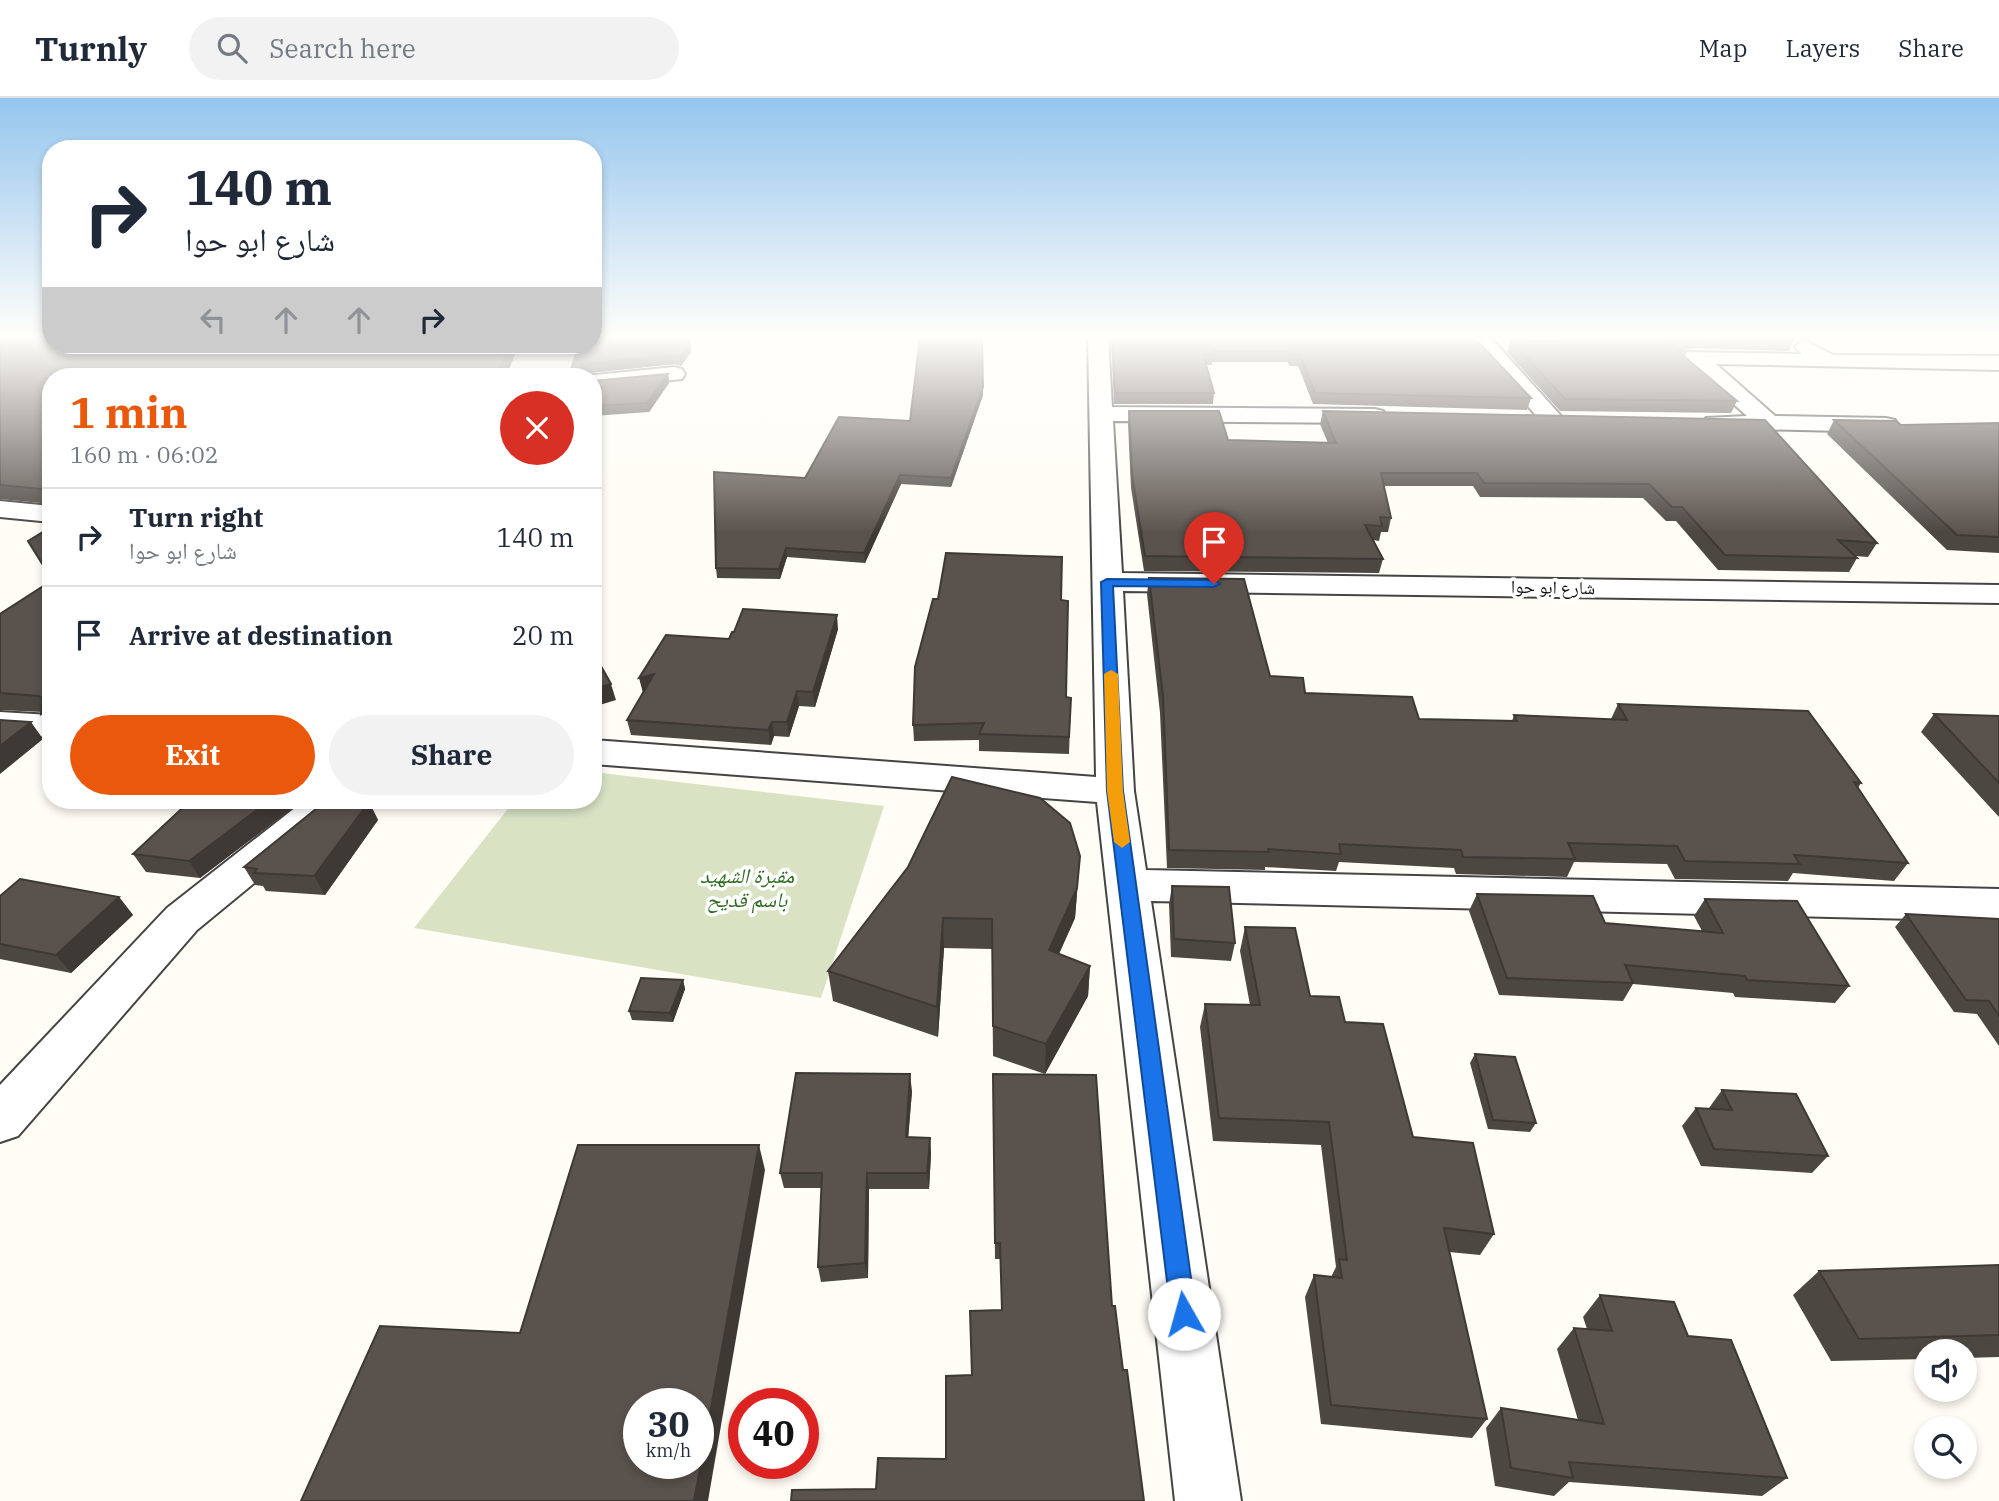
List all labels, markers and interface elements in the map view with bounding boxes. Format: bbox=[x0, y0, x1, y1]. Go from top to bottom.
search box bbox=[189, 17, 679, 80]
text: Turnly bbox=[35, 27, 147, 70]
icon: search bbox=[213, 29, 251, 67]
text: Search here bbox=[269, 31, 416, 65]
text: Map bbox=[1699, 32, 1747, 64]
text: Layers bbox=[1785, 32, 1860, 64]
text: Share bbox=[1898, 32, 1964, 64]
text: 140 m bbox=[185, 155, 332, 218]
icon: right bbox=[70, 168, 161, 259]
text: شارع ابو حوا bbox=[185, 218, 335, 260]
icon: left bbox=[194, 301, 232, 339]
icon: ahead bbox=[267, 301, 305, 339]
icon: ahead bbox=[340, 301, 378, 339]
icon: right bbox=[413, 301, 451, 339]
text: 1 min bbox=[70, 385, 188, 440]
button: close bbox=[500, 391, 574, 465]
text: 160 m · 06:02 bbox=[70, 439, 219, 469]
text: Turn right bbox=[129, 500, 263, 534]
pin bbox=[1184, 512, 1244, 584]
icon: right bbox=[70, 518, 108, 556]
text: 140 m bbox=[496, 520, 574, 554]
icon: arrive bbox=[1195, 523, 1233, 561]
text: شارع ابو حوا bbox=[129, 535, 237, 565]
street label: شارع ابو حوا bbox=[1511, 575, 1595, 599]
icon: arrive bbox=[70, 616, 108, 654]
text: Arrive at destination bbox=[129, 618, 393, 652]
text: 20 m bbox=[512, 618, 574, 652]
button: Exit bbox=[70, 715, 315, 795]
button: Share bbox=[329, 715, 574, 795]
park label: مقبرة الشهيد باسم قديح bbox=[700, 861, 795, 914]
position arrow bbox=[1147, 1277, 1221, 1351]
map controls bbox=[1914, 1339, 1977, 1479]
button: sound bbox=[1914, 1339, 1977, 1402]
speed limit sign: 40 bbox=[728, 1388, 819, 1479]
text: 30 bbox=[647, 1401, 690, 1447]
button: search bbox=[1914, 1416, 1977, 1479]
text: km/h bbox=[646, 1439, 691, 1462]

